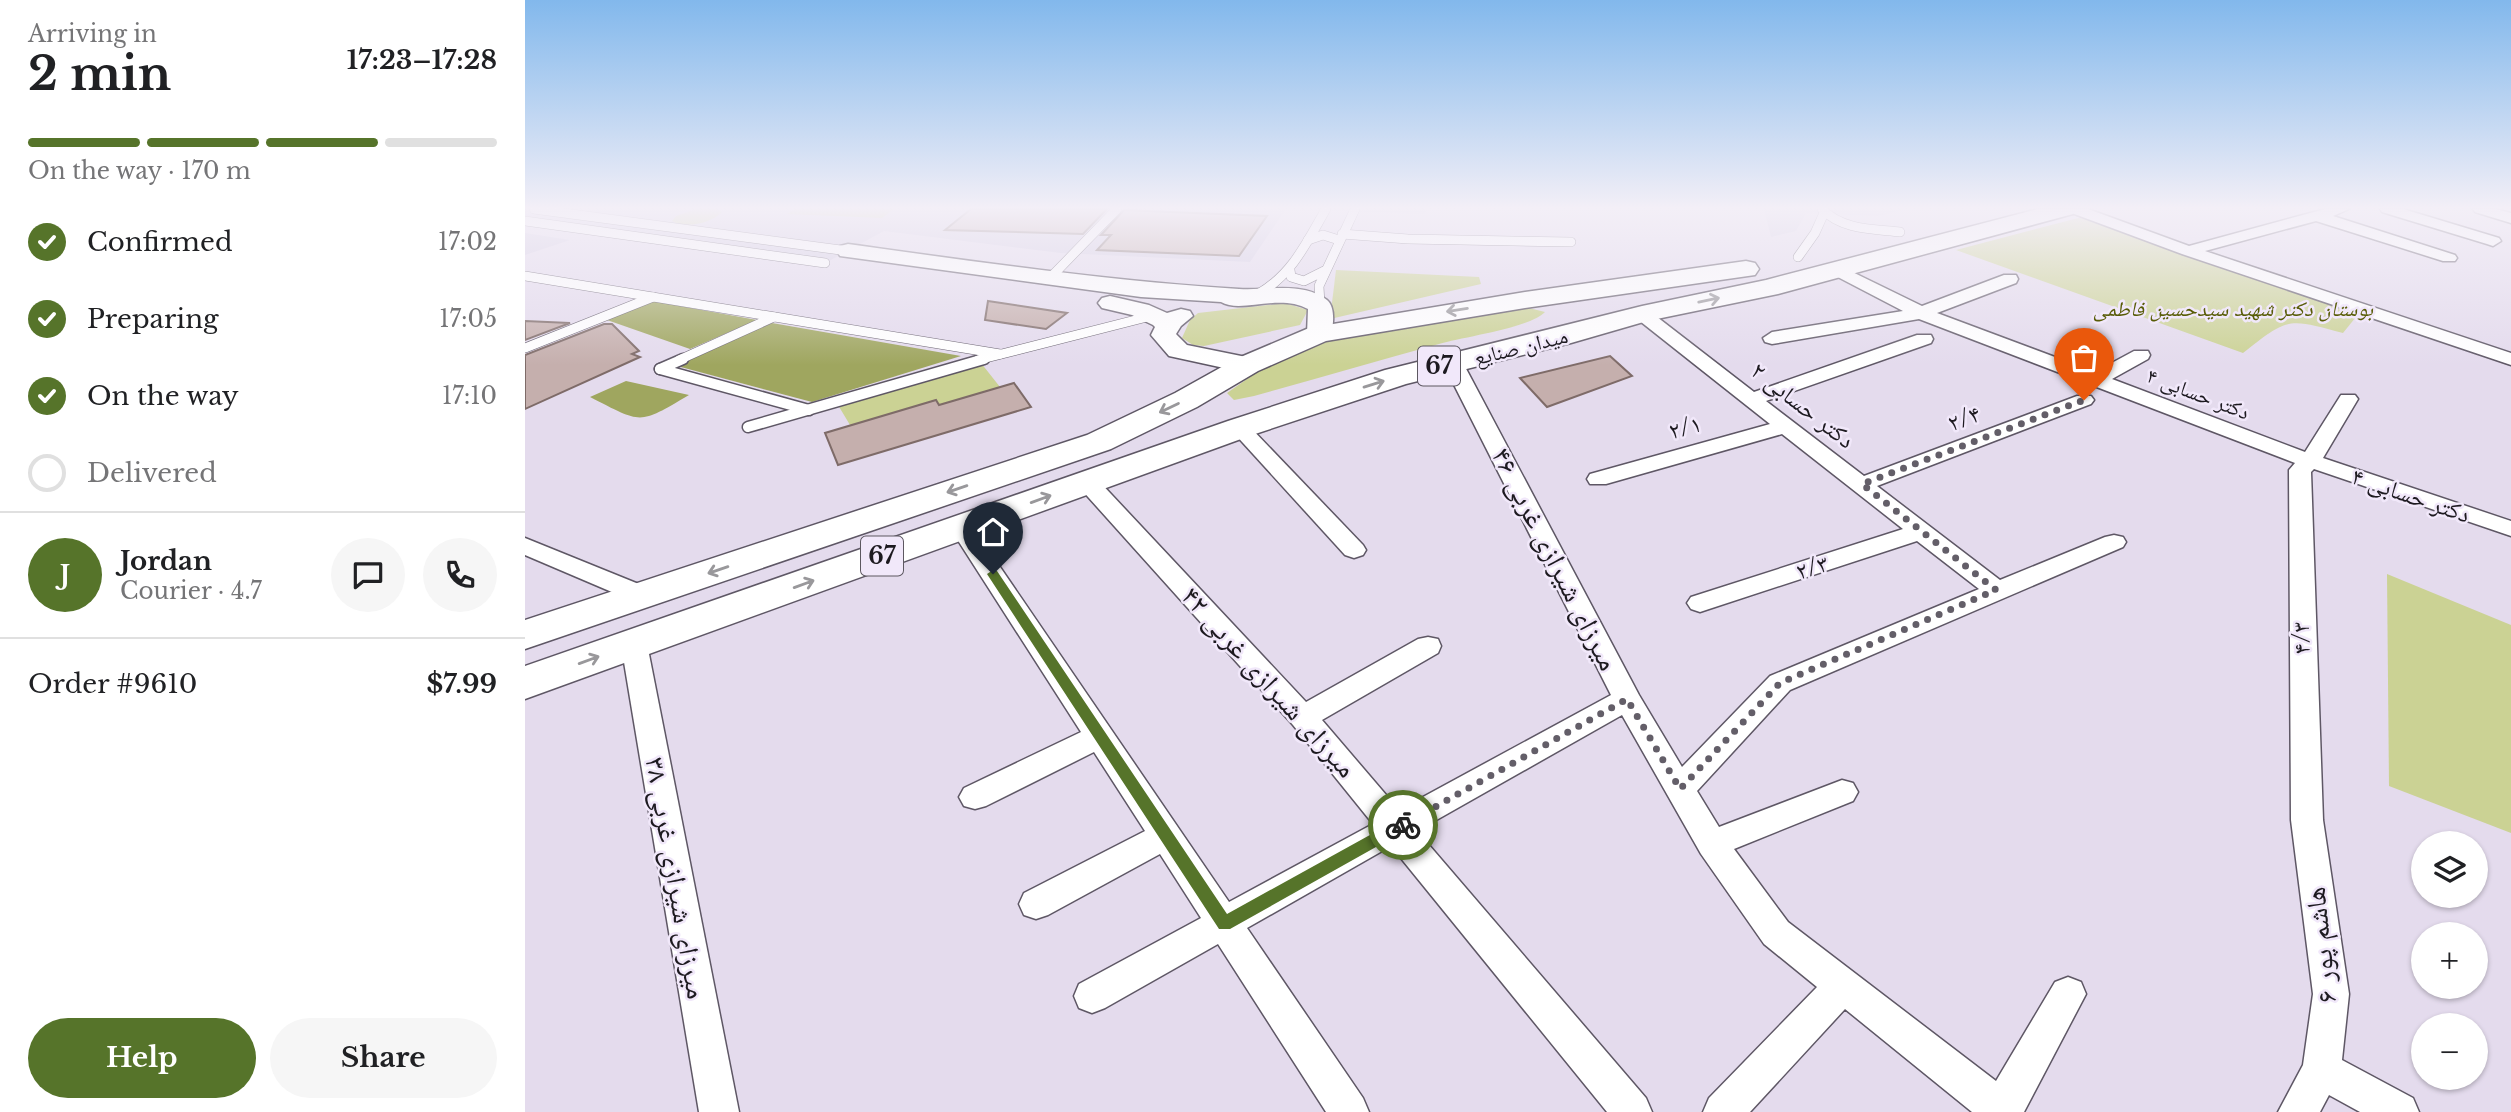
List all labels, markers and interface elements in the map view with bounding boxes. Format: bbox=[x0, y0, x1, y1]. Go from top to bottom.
text: Arriving in bbox=[28, 20, 157, 48]
text: 17:23–17:28 bbox=[347, 44, 497, 76]
text: 2 min bbox=[28, 45, 171, 102]
text: On the way · 170 m bbox=[28, 157, 251, 185]
icon: check bbox=[28, 223, 66, 261]
text: Confirmed bbox=[87, 226, 232, 258]
text: 17:02 bbox=[438, 228, 497, 256]
one-way arrow bbox=[1697, 293, 1720, 307]
park label: بوستان دکتر شهید سیدحسین فاطمی bbox=[2093, 296, 2373, 322]
icon: check bbox=[28, 300, 66, 338]
text: Preparing bbox=[87, 303, 219, 335]
one-way arrow bbox=[1446, 304, 1469, 317]
text: 17:05 bbox=[439, 305, 497, 333]
street label: میدان صنایع bbox=[1471, 323, 1571, 371]
pin bbox=[2054, 328, 2114, 400]
icon: bag bbox=[2065, 339, 2103, 377]
road number: 67 bbox=[1418, 346, 1460, 386]
street label: دکتر حسابی ۲ bbox=[1746, 356, 1860, 454]
street label: دکتر حسابی ۴ bbox=[2143, 363, 2253, 425]
icon: check bbox=[28, 377, 66, 415]
one-way arrow bbox=[1363, 377, 1385, 390]
text: On the way bbox=[87, 380, 239, 412]
text: 17:10 bbox=[442, 382, 497, 410]
street label: ۲/۴ bbox=[1944, 399, 1984, 437]
one-way arrow bbox=[1159, 402, 1180, 415]
street label: ۲/۱ bbox=[1666, 409, 1704, 445]
street label: میرزای شیرازی غربی ۴۶ bbox=[1484, 442, 1626, 676]
text: Delivered bbox=[87, 457, 217, 489]
street label: ۴ دکتر حسابی bbox=[2348, 461, 2474, 529]
one-way arrow bbox=[947, 484, 969, 496]
one-way arrow bbox=[1030, 492, 1052, 505]
pin bbox=[963, 502, 1023, 574]
icon: home bbox=[974, 513, 1012, 551]
road number: 67 bbox=[861, 536, 903, 576]
button: chat bbox=[331, 538, 405, 612]
button: phone bbox=[423, 538, 497, 612]
text: Jordan bbox=[120, 545, 212, 577]
street label: ۲/۳ bbox=[1792, 548, 1832, 586]
text: J bbox=[60, 559, 70, 591]
one-way arrow bbox=[708, 564, 730, 577]
text: Courier · 4.7 bbox=[120, 577, 262, 605]
one-way arrow bbox=[792, 577, 814, 589]
street label: میرزای شیرازی غربی ۴۲ bbox=[1174, 579, 1364, 785]
street label: ۴/۳ bbox=[2286, 621, 2316, 655]
one-way arrow bbox=[578, 653, 600, 665]
text: Order #9610 bbox=[28, 668, 197, 700]
text: $7.99 bbox=[427, 668, 497, 700]
street label: میرزای شیرازی غربی ۳۸ bbox=[637, 754, 715, 1002]
courier bbox=[1368, 790, 1438, 860]
icon: bike bbox=[1384, 806, 1422, 844]
map controls bbox=[2411, 831, 2488, 1090]
button: layers bbox=[2411, 831, 2488, 908]
street label: هاشم پور ۶ bbox=[2297, 885, 2345, 1005]
button: + bbox=[2411, 922, 2488, 999]
button: − bbox=[2411, 1013, 2488, 1090]
button: Help bbox=[28, 1018, 256, 1098]
button: Share bbox=[270, 1018, 497, 1098]

